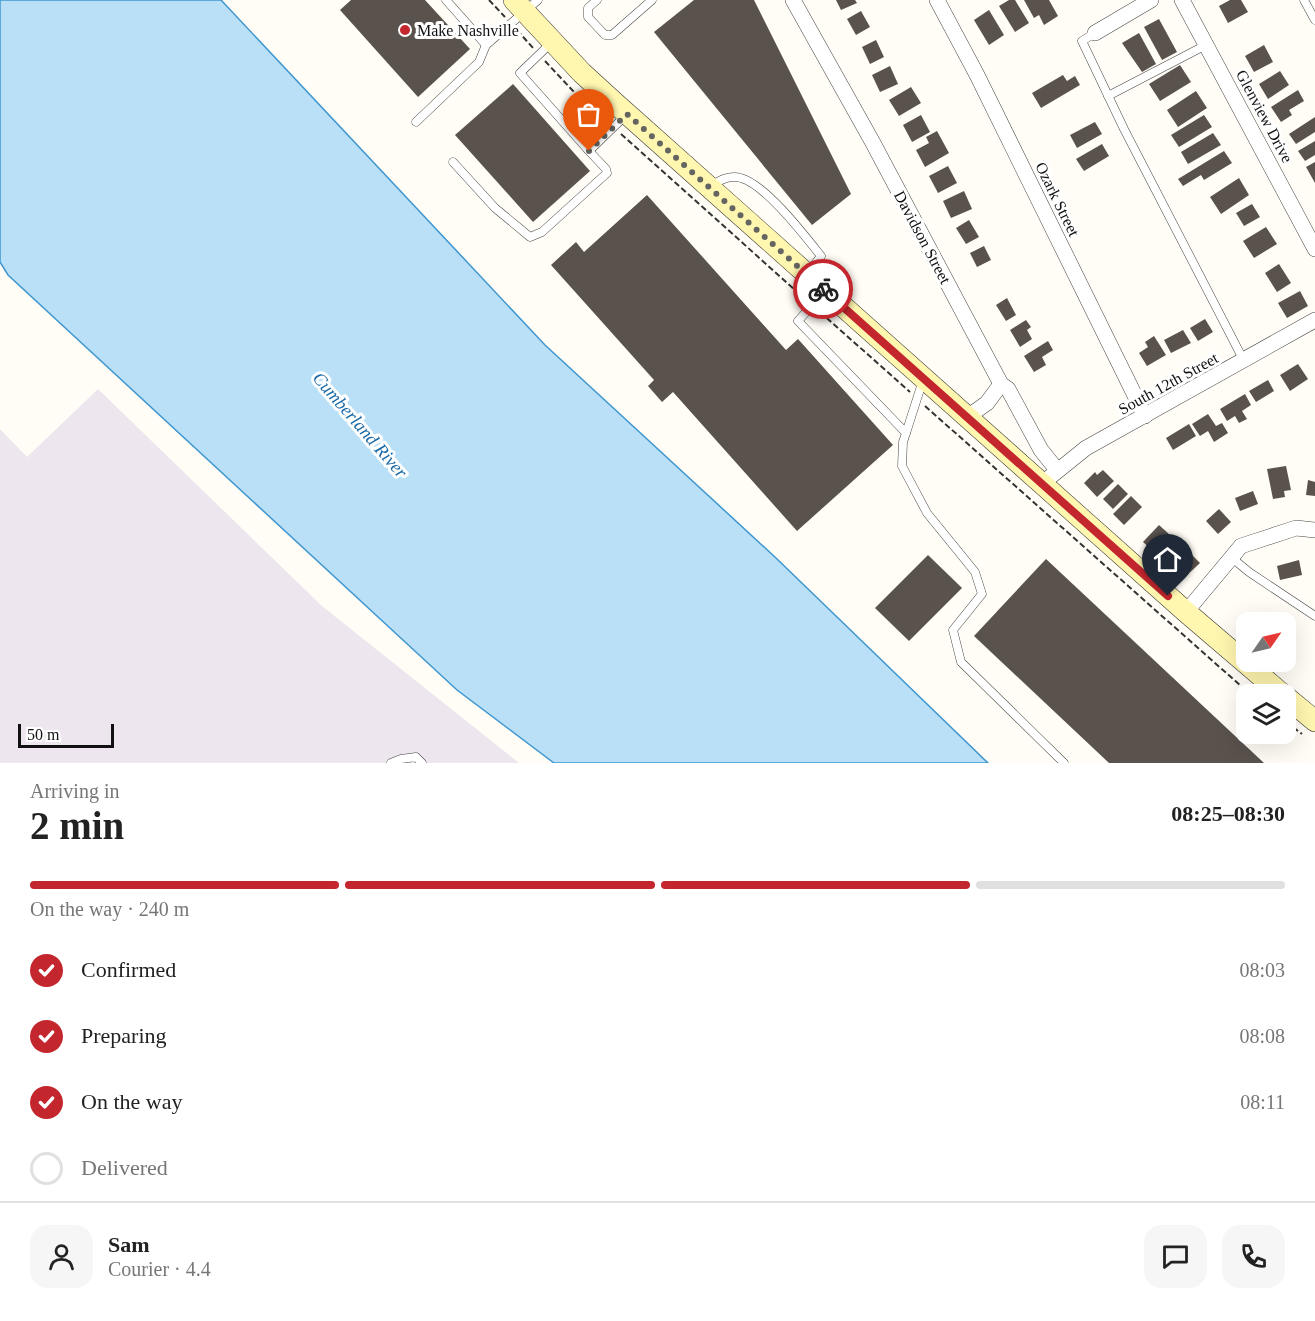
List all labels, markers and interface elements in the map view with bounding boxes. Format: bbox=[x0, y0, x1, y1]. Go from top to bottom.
place label: Make Nashville bbox=[417, 22, 519, 39]
marker: Make Nashville bbox=[398, 23, 412, 37]
street label: Glenview Drive bbox=[1233, 67, 1296, 166]
pin bbox=[563, 89, 614, 151]
icon: bag bbox=[572, 98, 605, 131]
street label: Ozark Street bbox=[1032, 159, 1083, 240]
street label: Davidson Street bbox=[891, 188, 954, 287]
courier bbox=[793, 259, 853, 319]
icon: bike bbox=[807, 273, 840, 306]
street label: South 12th Street bbox=[1116, 349, 1221, 418]
water label: Cumberland River bbox=[309, 368, 412, 483]
pin bbox=[1142, 534, 1193, 596]
icon: home bbox=[1151, 543, 1184, 576]
north arrow bbox=[1236, 612, 1296, 672]
map controls bbox=[1236, 612, 1296, 744]
button: layers bbox=[1236, 684, 1296, 744]
scale bar bbox=[18, 721, 114, 748]
text: 50 m bbox=[27, 726, 59, 743]
text: Arriving in bbox=[30, 780, 119, 802]
text: 08:25–08:30 bbox=[1171, 801, 1285, 826]
text: 2 min bbox=[30, 804, 124, 847]
text: On the way · 240 m bbox=[30, 898, 189, 920]
icon: check bbox=[30, 954, 63, 987]
text: Confirmed bbox=[81, 957, 176, 982]
text: 08:03 bbox=[1239, 959, 1285, 981]
icon: check bbox=[30, 1020, 63, 1053]
text: Preparing bbox=[81, 1023, 167, 1048]
text: 08:08 bbox=[1239, 1025, 1285, 1047]
icon: check bbox=[30, 1086, 63, 1119]
text: On the way bbox=[81, 1089, 182, 1114]
text: 08:11 bbox=[1240, 1091, 1285, 1113]
text: Delivered bbox=[81, 1155, 168, 1180]
button: person bbox=[30, 1225, 93, 1288]
button: chat bbox=[1144, 1225, 1207, 1288]
button: phone bbox=[1222, 1225, 1285, 1288]
text: Sam bbox=[108, 1232, 150, 1257]
text: Courier · 4.4 bbox=[108, 1258, 211, 1280]

